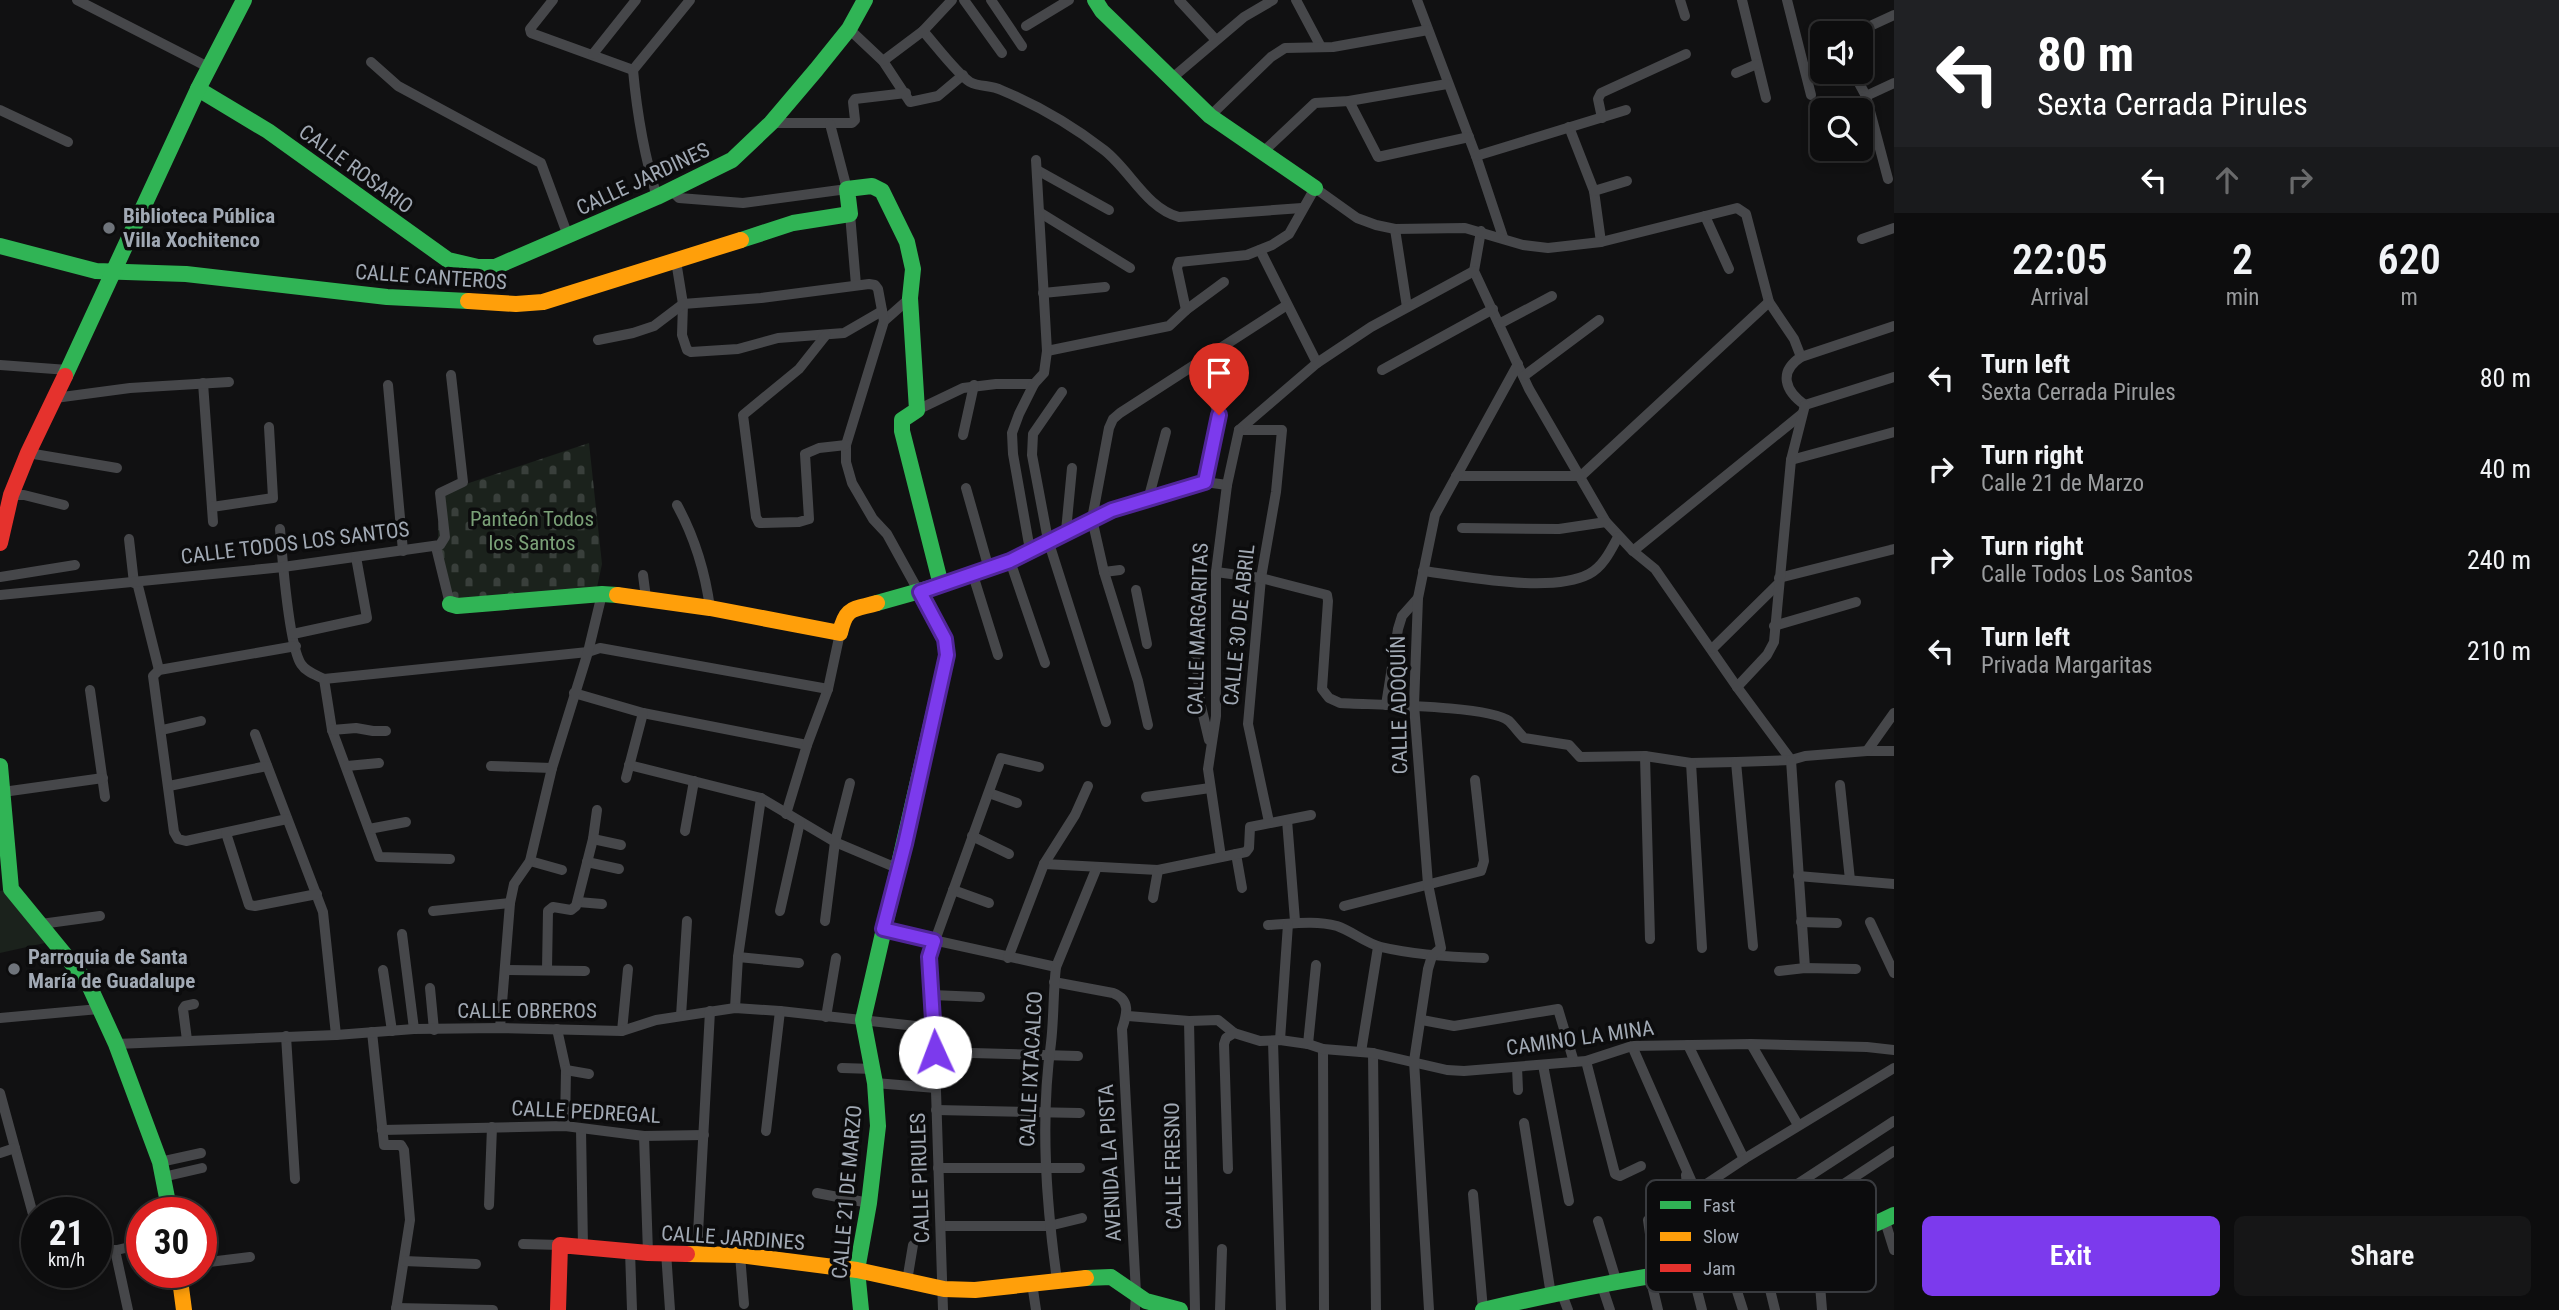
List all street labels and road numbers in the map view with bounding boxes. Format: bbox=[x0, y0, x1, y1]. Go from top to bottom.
street label: CALLE ROSARIO bbox=[294, 120, 418, 218]
street label: CALLE JARDINES bbox=[573, 138, 713, 220]
street label: CALLE CANTEROS bbox=[354, 260, 508, 294]
street label: CALLE TODOS LOS SANTOS bbox=[179, 517, 411, 569]
street label: CALLE MARGARITAS bbox=[1183, 542, 1213, 716]
street label: CALLE 30 DE ABRIL bbox=[1219, 543, 1259, 707]
street label: CALLE ADOQUÍN bbox=[1386, 635, 1412, 775]
street label: CALLE IXTACALCO bbox=[1015, 990, 1047, 1148]
street label: CALLE OBREROS bbox=[457, 999, 597, 1023]
street label: CAMINO LA MINA bbox=[1504, 1016, 1656, 1060]
street label: AVENIDA LA PISTA bbox=[1094, 1084, 1126, 1242]
street label: CALLE PEDREGAL bbox=[511, 1096, 661, 1128]
street label: CALLE FRESNO bbox=[1160, 1102, 1186, 1230]
street label: CALLE 21 DE MARZO bbox=[827, 1104, 867, 1280]
street label: CALLE PIRULES bbox=[906, 1112, 934, 1244]
street label: CALLE JARDINES bbox=[660, 1221, 806, 1255]

